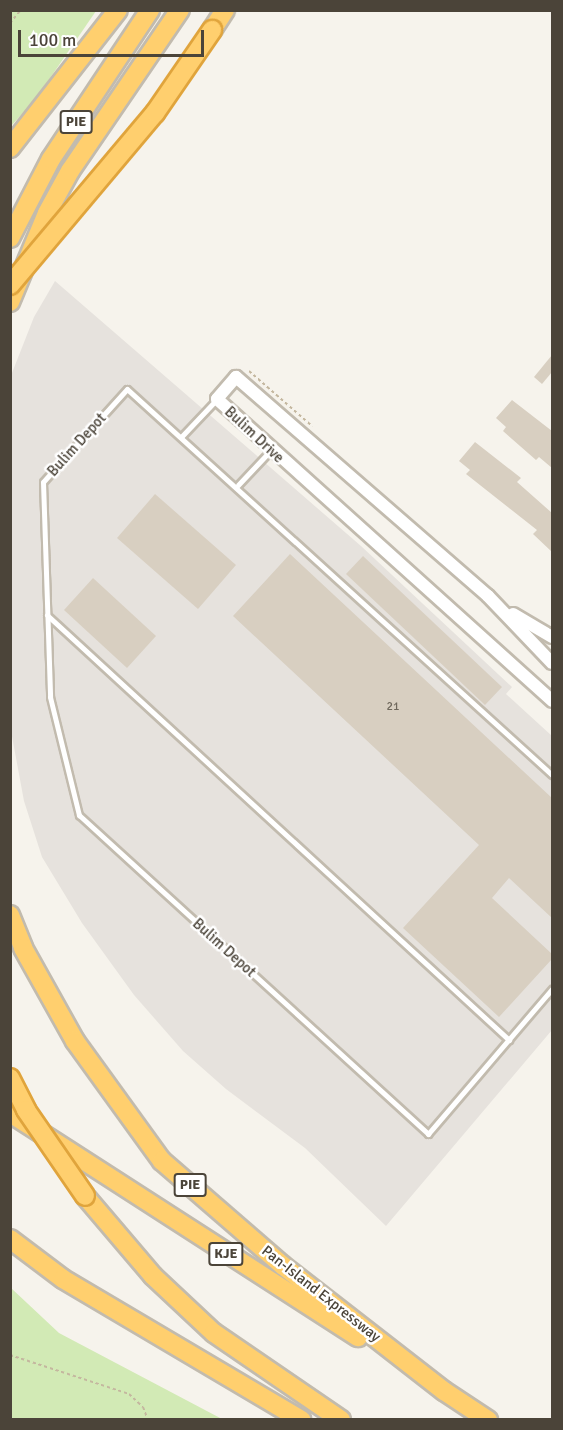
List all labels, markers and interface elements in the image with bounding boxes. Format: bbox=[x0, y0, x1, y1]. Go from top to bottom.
scale bar bbox=[21, 18, 207, 56]
text: 100 m bbox=[29, 29, 76, 51]
road number: PIE bbox=[60, 111, 92, 133]
street label: Bulim Drive bbox=[221, 403, 287, 467]
street label: Bulim Depot bbox=[44, 410, 110, 480]
house number: 21 bbox=[387, 700, 399, 714]
street label: Bulim Depot bbox=[189, 915, 259, 981]
road number: PIE bbox=[174, 1174, 207, 1196]
street label: Pan-Island Expressway bbox=[258, 1242, 384, 1346]
road number: KJE bbox=[208, 1243, 244, 1265]

